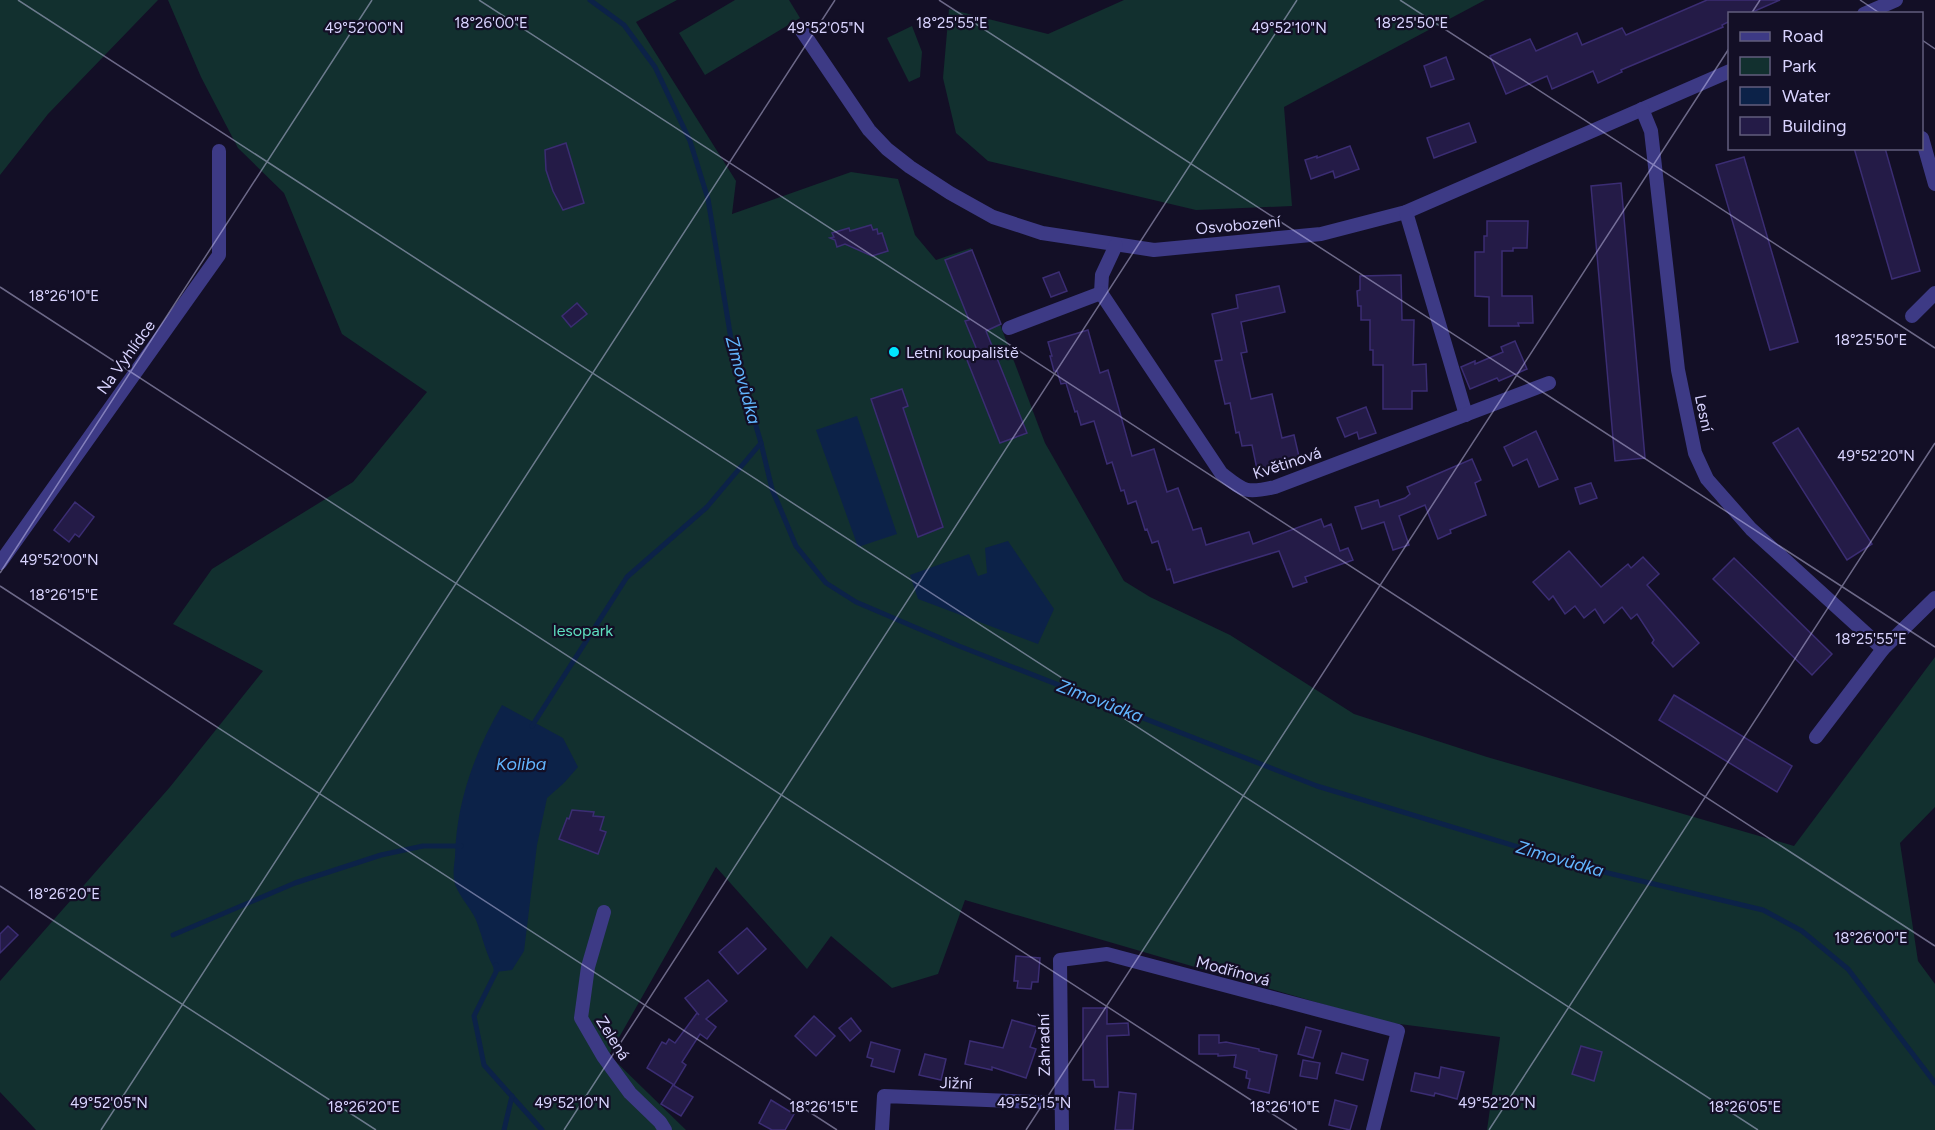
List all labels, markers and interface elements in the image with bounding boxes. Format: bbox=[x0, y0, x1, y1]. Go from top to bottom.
legend bbox=[1728, 12, 1923, 150]
text: 18°26'00"E bbox=[454, 14, 528, 32]
text: 18°25'55"E bbox=[916, 14, 988, 32]
text: 18°25'50"E bbox=[1376, 14, 1448, 32]
text: 49°52'00"N bbox=[325, 19, 404, 37]
text: 49°52'05"N bbox=[787, 19, 865, 37]
text: 49°52'10"N bbox=[1251, 19, 1327, 37]
text: Road bbox=[1782, 25, 1823, 47]
text: Park bbox=[1782, 55, 1817, 77]
text: Water bbox=[1782, 85, 1830, 107]
text: Building bbox=[1782, 115, 1847, 137]
street label: Osvobození bbox=[1195, 212, 1283, 238]
text: 18°26'10"E bbox=[29, 287, 99, 305]
street label: Na Vyhlídce bbox=[93, 316, 159, 398]
text: 18°25'50"E bbox=[1835, 331, 1907, 349]
water label: Zimovůdka bbox=[721, 334, 765, 427]
place label: Letní koupaliště bbox=[906, 343, 1019, 362]
marker: Letní koupaliště bbox=[887, 345, 901, 359]
street label: Lesní bbox=[1691, 393, 1717, 434]
street label: Květinová bbox=[1250, 443, 1324, 483]
text: 49°52'20"N bbox=[1837, 447, 1915, 465]
text: 49°52'00"N bbox=[20, 551, 99, 569]
text: 18°26'15"E bbox=[29, 586, 99, 604]
park label: lesopark bbox=[553, 621, 613, 640]
text: 18°25'55"E bbox=[1835, 630, 1907, 648]
water label: Zimovůdka bbox=[1054, 675, 1147, 728]
water label: Koliba bbox=[496, 753, 547, 775]
water label: Zimovůdka bbox=[1514, 836, 1607, 882]
text: 18°26'20"E bbox=[28, 885, 100, 903]
text: 18°26'00"E bbox=[1834, 929, 1908, 947]
street label: Modřínová bbox=[1194, 952, 1272, 990]
street label: Zelená bbox=[592, 1012, 634, 1064]
street label: Zahradní bbox=[1034, 1012, 1054, 1077]
street label: Jižní bbox=[939, 1073, 974, 1093]
text: 49°52'05"N bbox=[70, 1094, 148, 1112]
text: 49°52'10"N bbox=[534, 1094, 610, 1112]
text: 49°52'15"N bbox=[997, 1094, 1071, 1112]
text: 49°52'20"N bbox=[1458, 1094, 1536, 1112]
text: 18°26'20"E bbox=[328, 1098, 400, 1116]
text: 18°26'15"E bbox=[789, 1098, 859, 1116]
text: 18°26'10"E bbox=[1250, 1098, 1320, 1116]
text: 18°26'05"E bbox=[1709, 1098, 1781, 1116]

